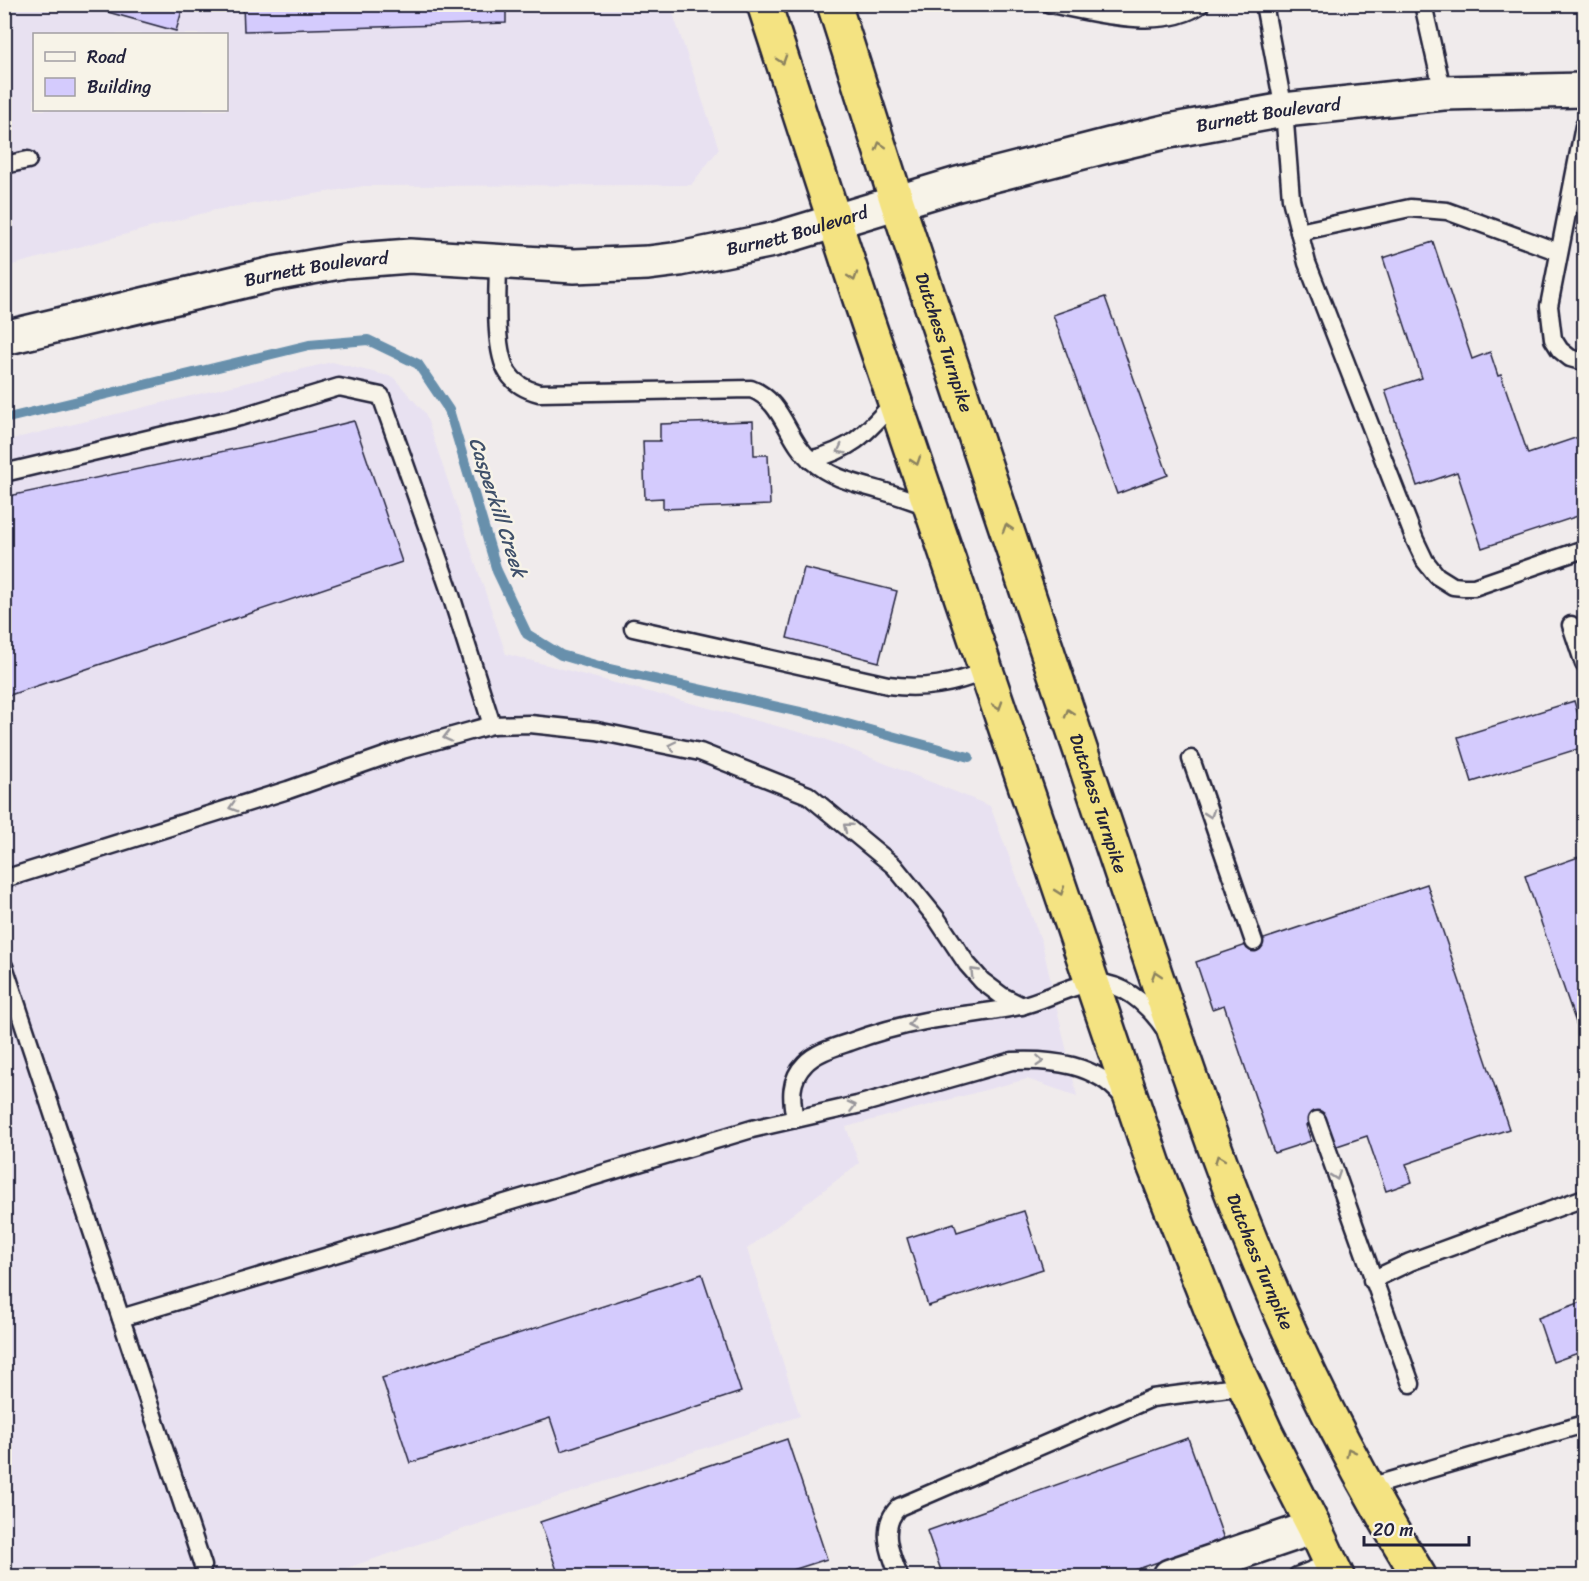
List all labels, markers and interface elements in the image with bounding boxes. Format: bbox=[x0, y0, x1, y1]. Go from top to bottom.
legend bbox=[33, 33, 228, 111]
text: Road bbox=[87, 41, 127, 73]
one-way arrow bbox=[775, 54, 788, 65]
text: Building bbox=[87, 71, 151, 103]
street label: Burnett Boulevard bbox=[1194, 88, 1344, 142]
one-way arrow bbox=[875, 142, 887, 152]
street label: Burnett Boulevard bbox=[724, 196, 873, 265]
street label: Burnett Boulevard bbox=[241, 242, 391, 296]
street label: Dutchess Turnpike bbox=[906, 268, 982, 417]
one-way arrow bbox=[846, 271, 858, 282]
water label: Casperkill Creek bbox=[458, 433, 537, 584]
one-way arrow bbox=[836, 443, 847, 455]
one-way arrow bbox=[908, 455, 921, 466]
one-way arrow bbox=[1002, 523, 1015, 534]
one-way arrow bbox=[990, 700, 1003, 711]
one-way arrow bbox=[1064, 708, 1076, 719]
street label: Dutchess Turnpike bbox=[1060, 729, 1136, 878]
one-way arrow bbox=[442, 730, 452, 743]
one-way arrow bbox=[667, 740, 677, 753]
one-way arrow bbox=[228, 800, 239, 812]
one-way arrow bbox=[1203, 808, 1215, 819]
one-way arrow bbox=[842, 823, 853, 834]
one-way arrow bbox=[1052, 885, 1065, 896]
one-way arrow bbox=[970, 969, 981, 979]
one-way arrow bbox=[1150, 970, 1163, 981]
one-way arrow bbox=[907, 1017, 917, 1030]
one-way arrow bbox=[1036, 1054, 1045, 1067]
one-way arrow bbox=[847, 1100, 857, 1113]
one-way arrow bbox=[1214, 1154, 1227, 1165]
one-way arrow bbox=[1328, 1170, 1341, 1181]
street label: Dutchess Turnpike bbox=[1217, 1189, 1303, 1335]
one-way arrow bbox=[1345, 1447, 1357, 1458]
scale bar bbox=[1364, 1509, 1469, 1547]
text: 20 m bbox=[1373, 1514, 1413, 1546]

